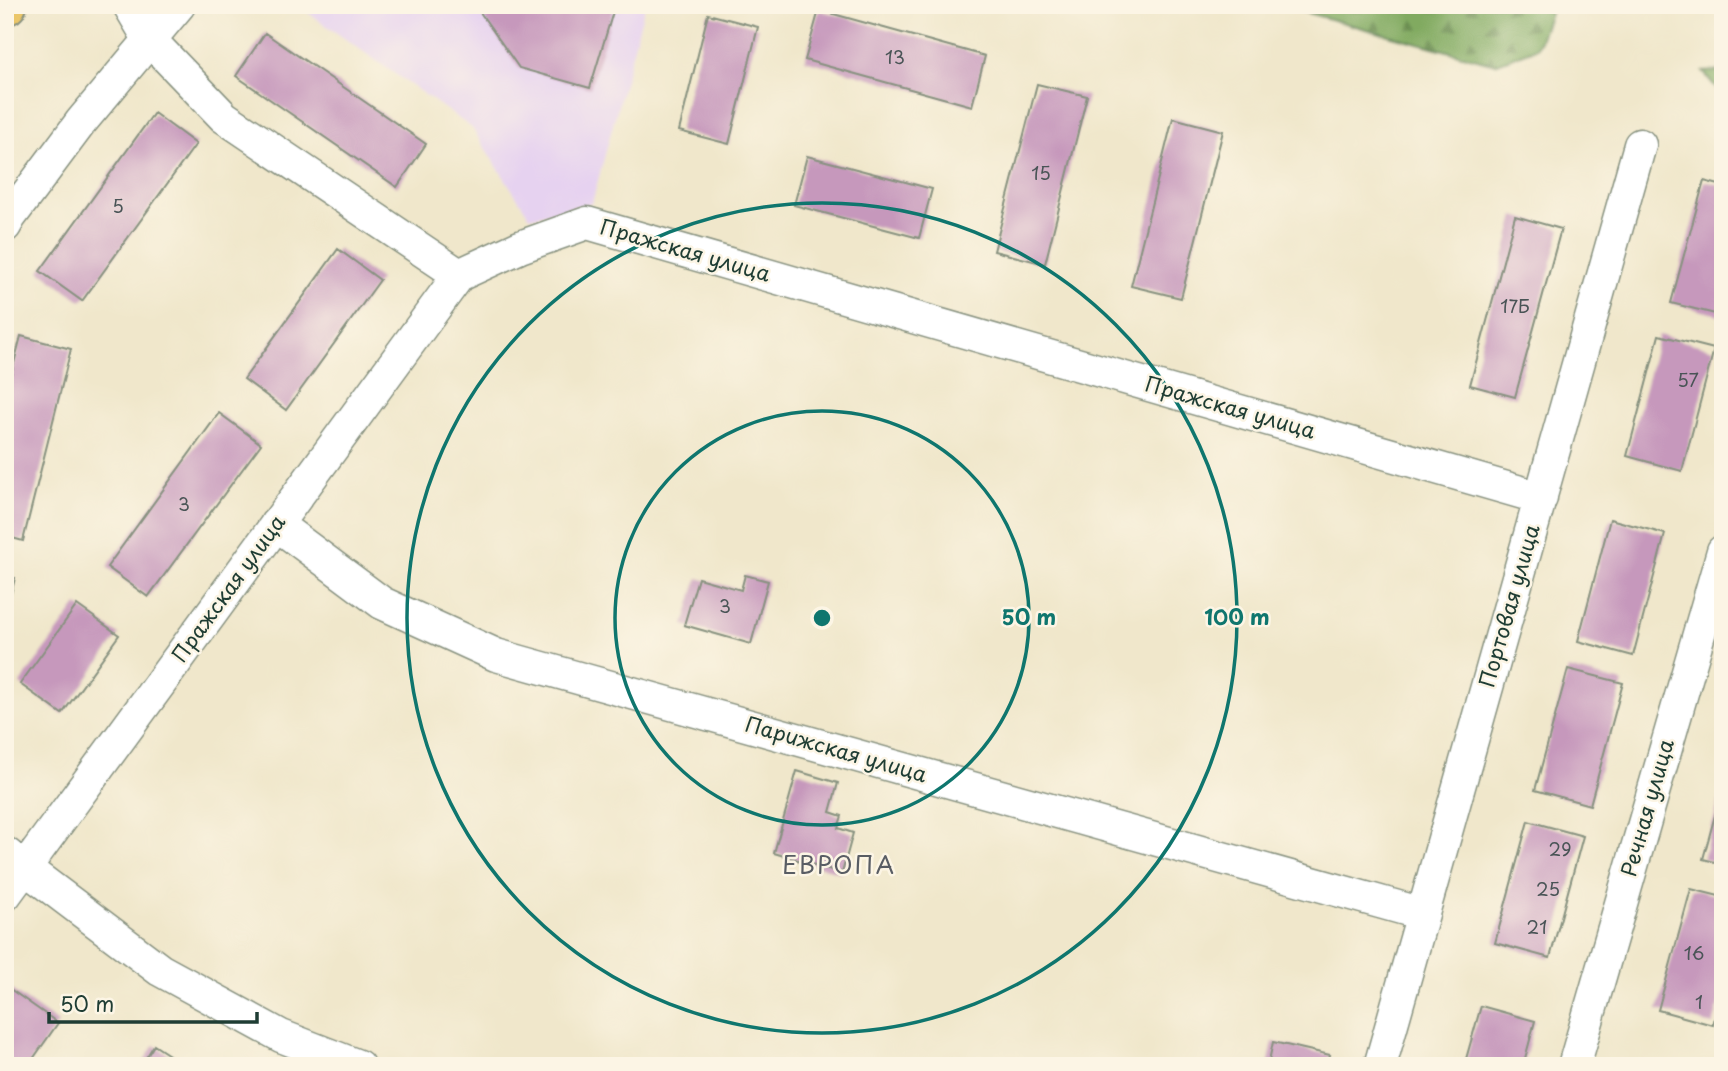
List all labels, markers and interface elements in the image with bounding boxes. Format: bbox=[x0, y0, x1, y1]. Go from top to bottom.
house number: 13 bbox=[885, 43, 905, 70]
house number: 15 bbox=[1031, 159, 1051, 186]
house number: 5 bbox=[112, 192, 124, 219]
street label: Пражская улица bbox=[597, 209, 775, 289]
house number: 17Б bbox=[1500, 292, 1530, 319]
street label: Пражская улица bbox=[1142, 366, 1320, 446]
house number: 57 bbox=[1677, 366, 1699, 393]
house number: 3 bbox=[178, 490, 190, 517]
street label: Пражская улица bbox=[163, 507, 293, 668]
street label: Портовая улица bbox=[1469, 519, 1547, 691]
house number: 3 bbox=[719, 592, 731, 619]
text: 50 m bbox=[1002, 600, 1056, 632]
text: 100 m bbox=[1204, 600, 1270, 632]
centre of rings bbox=[810, 606, 834, 630]
street label: Парижская улица bbox=[742, 707, 932, 790]
street label: Речная улица bbox=[1611, 734, 1681, 880]
house number: 29 bbox=[1549, 835, 1571, 862]
district label: ЕВРОПА bbox=[782, 846, 896, 882]
house number: 25 bbox=[1536, 875, 1560, 902]
house number: 21 bbox=[1527, 913, 1547, 940]
house number: 16 bbox=[1684, 939, 1704, 966]
scale bar bbox=[49, 980, 257, 1024]
text: 50 m bbox=[60, 987, 114, 1019]
house number: 1 bbox=[1695, 988, 1703, 1015]

